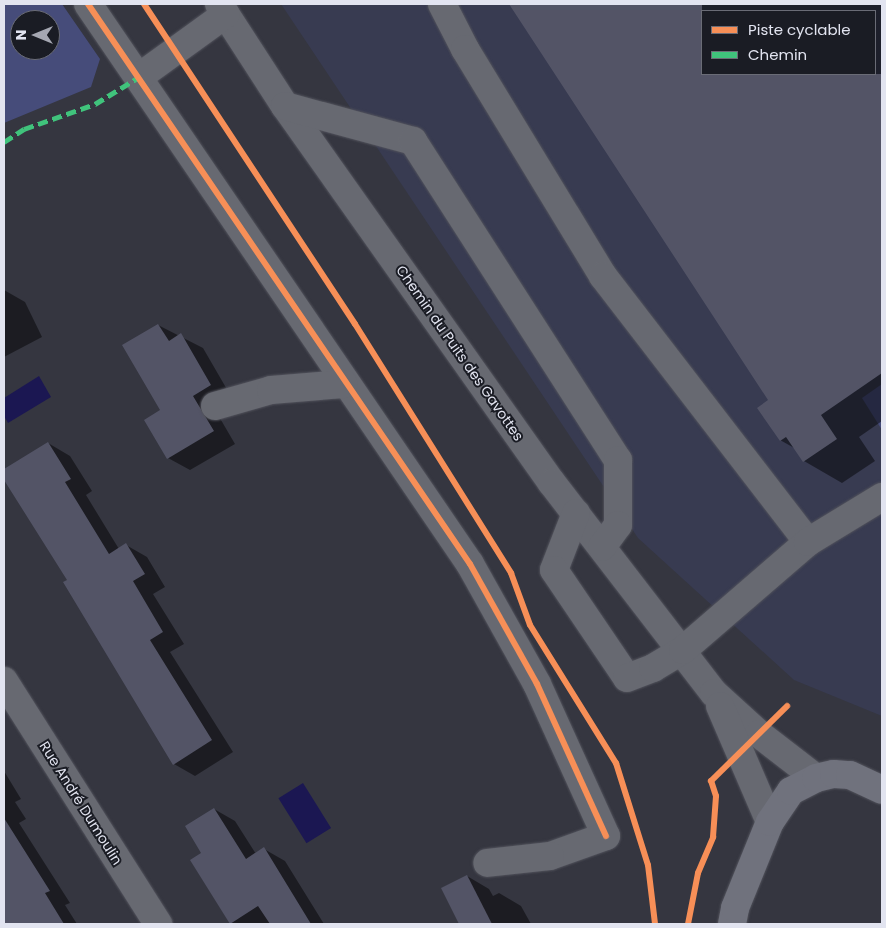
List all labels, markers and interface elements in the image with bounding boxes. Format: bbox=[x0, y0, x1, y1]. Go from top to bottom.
north arrow bbox=[10, 10, 60, 60]
legend bbox=[701, 10, 876, 75]
text: Piste cyclable bbox=[748, 19, 851, 40]
text: N bbox=[11, 30, 31, 40]
text: Chemin bbox=[748, 44, 807, 65]
street label: Chemin du Puits des Gavottes bbox=[393, 262, 527, 444]
street label: Rue André Dumoulin bbox=[36, 738, 126, 868]

